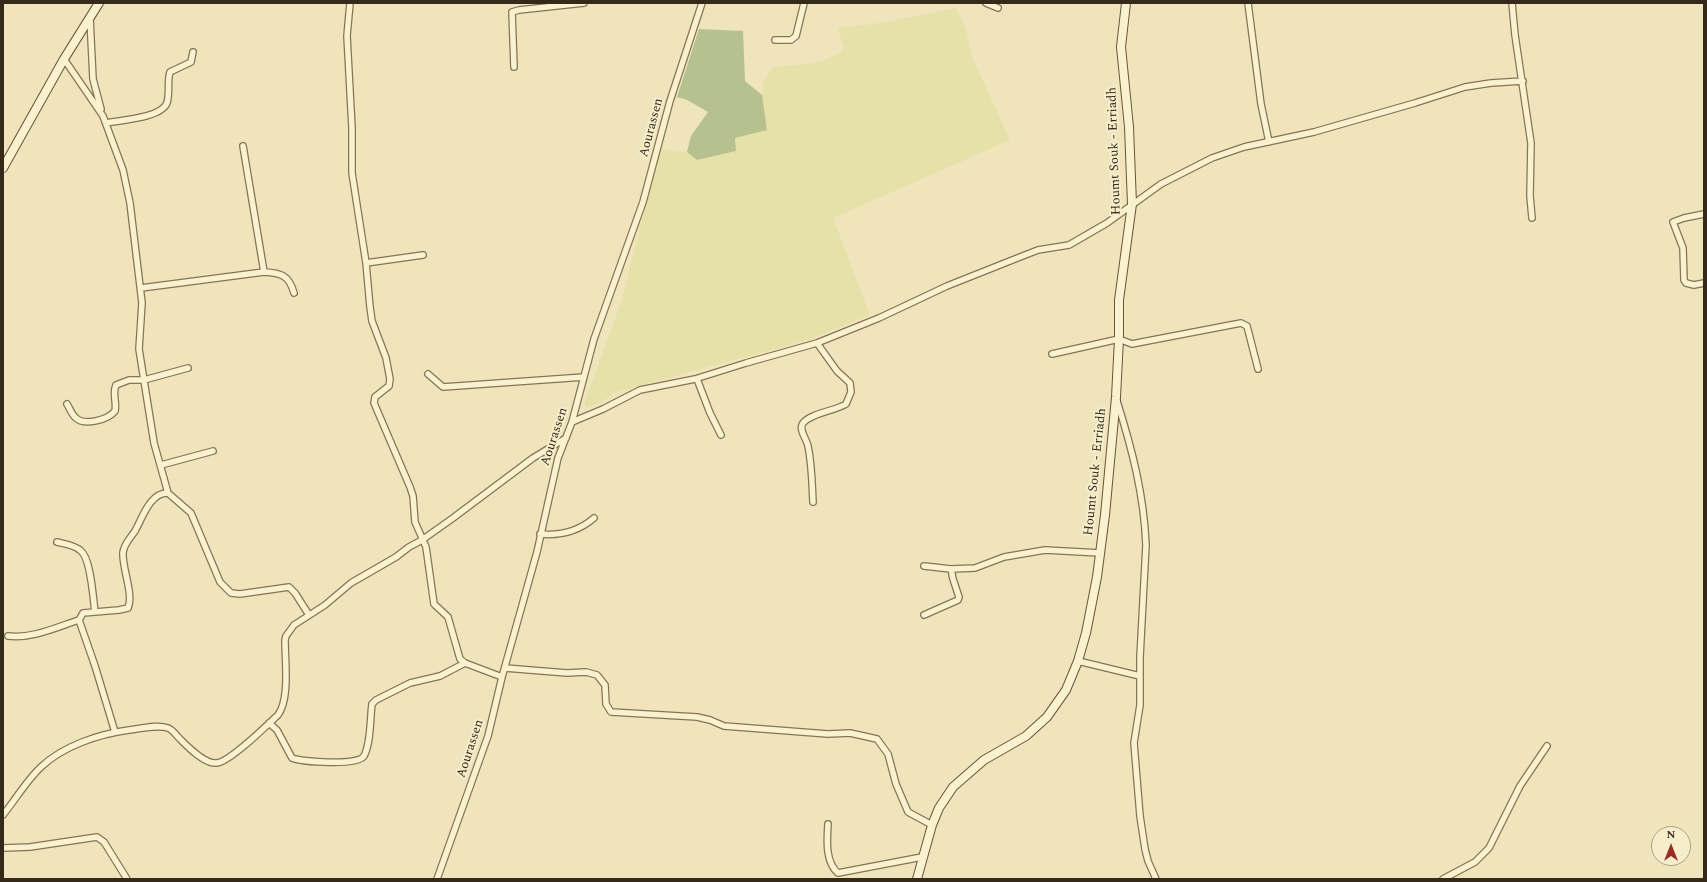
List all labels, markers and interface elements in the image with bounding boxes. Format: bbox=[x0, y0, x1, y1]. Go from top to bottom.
street label: Houmt Souk - Erriadh bbox=[1105, 87, 1125, 215]
street label: Aourassen bbox=[637, 97, 667, 159]
street label: Aourassen bbox=[538, 406, 572, 468]
street label: Houmt Souk - Erriadh bbox=[1082, 408, 1110, 536]
street label: Aourassen bbox=[454, 718, 488, 780]
north arrow bbox=[1651, 826, 1691, 866]
text: N bbox=[1667, 826, 1675, 843]

